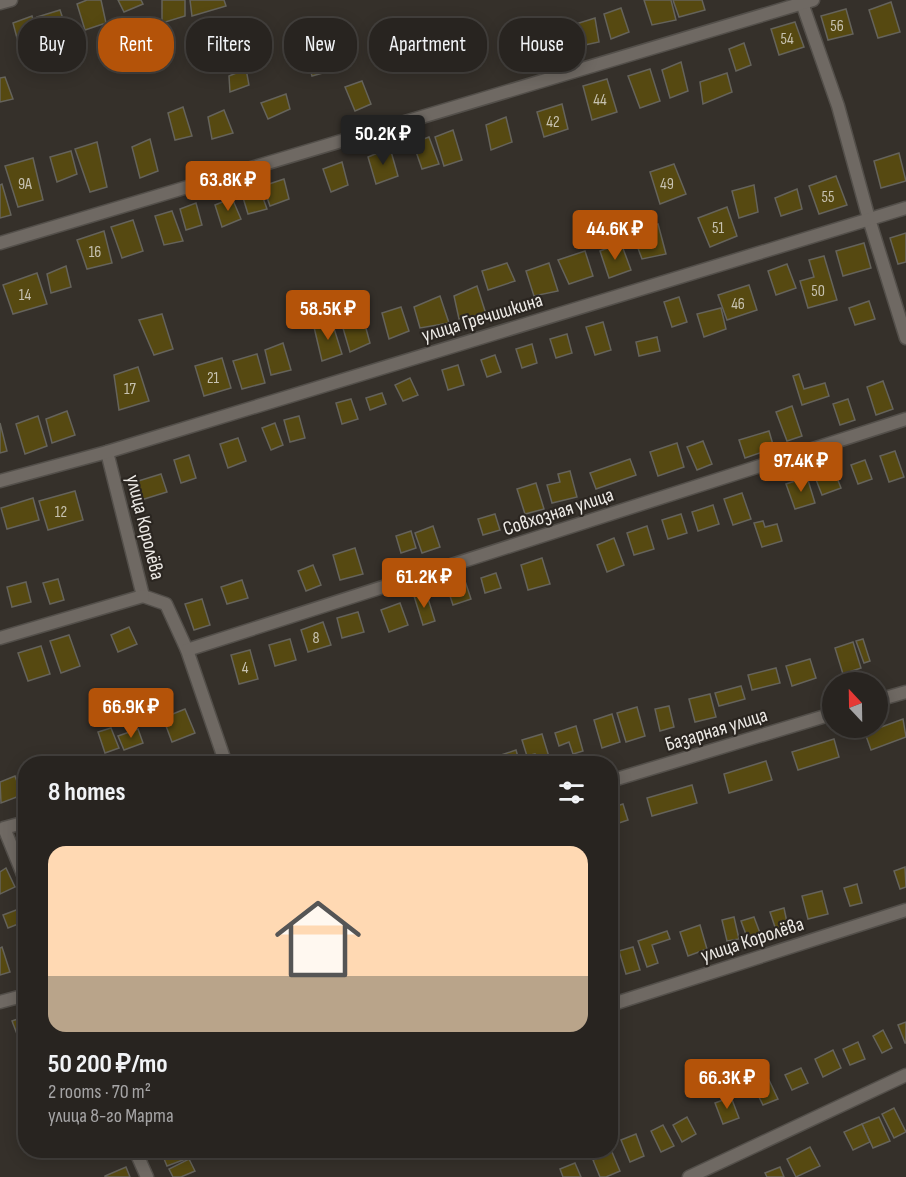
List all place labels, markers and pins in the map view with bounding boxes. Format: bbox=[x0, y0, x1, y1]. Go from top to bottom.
pin: 50.2K ₽ bbox=[328, 115, 438, 166]
pin: 63.8K ₽ bbox=[173, 161, 283, 212]
pin: 44.6K ₽ bbox=[560, 210, 670, 261]
pin: 58.5K ₽ bbox=[273, 290, 383, 341]
pin: 97.4K ₽ bbox=[746, 442, 856, 493]
pin: 61.2K ₽ bbox=[369, 558, 479, 609]
pin: 66.9K ₽ bbox=[76, 688, 186, 739]
pin: 66.3K ₽ bbox=[672, 1059, 782, 1110]

